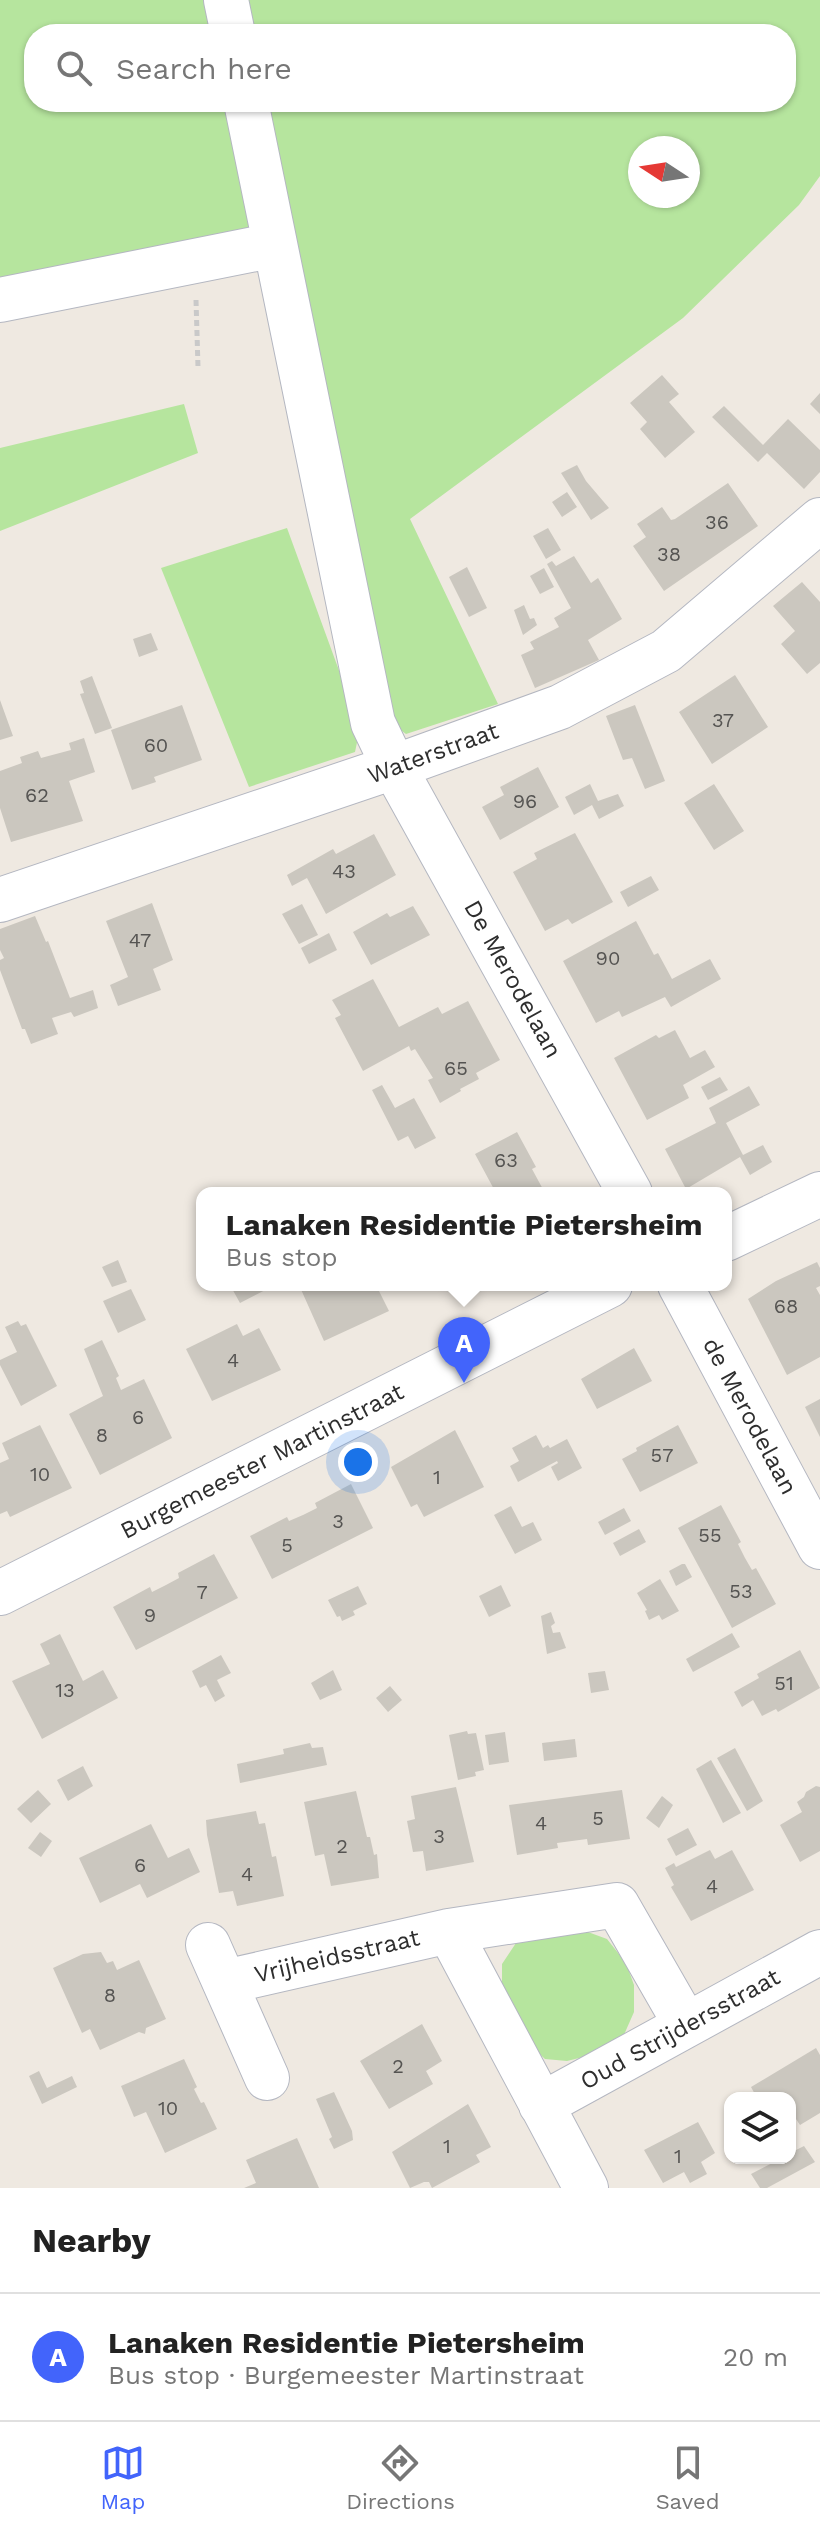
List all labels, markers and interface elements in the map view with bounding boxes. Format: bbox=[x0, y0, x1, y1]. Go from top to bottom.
search box bbox=[24, 24, 796, 112]
icon: search bbox=[52, 46, 96, 90]
text: Search here bbox=[116, 51, 292, 86]
north arrow bbox=[628, 136, 700, 208]
house number: 36 bbox=[705, 510, 729, 534]
house number: 38 bbox=[657, 542, 681, 566]
house number: 37 bbox=[712, 708, 734, 732]
street label: Waterstraat bbox=[364, 716, 502, 790]
house number: 60 bbox=[144, 733, 168, 757]
house number: 62 bbox=[25, 783, 49, 807]
house number: 96 bbox=[513, 789, 537, 813]
house number: 43 bbox=[332, 859, 356, 883]
street label: De Merodelaan bbox=[458, 895, 568, 1063]
house number: 47 bbox=[129, 928, 151, 952]
house number: 90 bbox=[596, 946, 620, 970]
house number: 65 bbox=[444, 1056, 468, 1080]
house number: 63 bbox=[494, 1148, 518, 1172]
popup bbox=[196, 1187, 732, 1291]
text: Lanaken Residentie Pietersheim bbox=[226, 1207, 702, 1242]
text: Bus stop bbox=[226, 1242, 338, 1272]
house number: 68 bbox=[774, 1294, 798, 1318]
pin: A bbox=[438, 1317, 490, 1383]
street label: de Merodelaan bbox=[697, 1333, 803, 1499]
house number: 4 bbox=[227, 1348, 239, 1372]
street label: Burgemeester Martinstraat bbox=[116, 1377, 408, 1545]
house number: 6 bbox=[132, 1405, 144, 1429]
house number: 8 bbox=[96, 1423, 108, 1447]
your location bbox=[338, 1442, 378, 1482]
house number: 57 bbox=[651, 1443, 673, 1467]
house number: 10 bbox=[30, 1462, 50, 1486]
house number: 1 bbox=[433, 1465, 441, 1489]
house number: 3 bbox=[332, 1509, 344, 1533]
house number: 55 bbox=[698, 1523, 722, 1547]
house number: 5 bbox=[281, 1533, 293, 1557]
house number: 53 bbox=[729, 1579, 753, 1603]
house number: 7 bbox=[196, 1580, 208, 1604]
house number: 9 bbox=[144, 1603, 156, 1627]
house number: 51 bbox=[774, 1671, 794, 1695]
house number: 13 bbox=[55, 1678, 75, 1702]
house number: 5 bbox=[592, 1806, 604, 1830]
house number: 4 bbox=[535, 1811, 547, 1835]
house number: 3 bbox=[433, 1824, 445, 1848]
house number: 2 bbox=[336, 1834, 348, 1858]
house number: 6 bbox=[134, 1853, 146, 1877]
house number: 4 bbox=[241, 1862, 253, 1886]
house number: 4 bbox=[706, 1874, 718, 1898]
street label: Vrijheidsstraat bbox=[252, 1923, 422, 1989]
street label: Oud Strijdersstraat bbox=[575, 1963, 785, 2095]
house number: 8 bbox=[104, 1983, 116, 2007]
house number: 2 bbox=[392, 2054, 404, 2078]
map controls bbox=[724, 2092, 796, 2164]
button: layers bbox=[724, 2092, 796, 2164]
house number: 10 bbox=[158, 2096, 178, 2120]
house number: 1 bbox=[443, 2134, 451, 2158]
house number: 1 bbox=[674, 2144, 682, 2168]
text: Nearby bbox=[32, 2220, 151, 2260]
text: Lanaken Residentie Pietersheim bbox=[108, 2325, 585, 2360]
text: A bbox=[49, 2342, 67, 2372]
text: 20 m bbox=[723, 2342, 788, 2372]
text: Bus stop · Burgemeester Martinstraat bbox=[108, 2360, 584, 2390]
tab: Map bbox=[100, 2441, 145, 2514]
tab: Directions bbox=[346, 2441, 455, 2514]
tab: Saved bbox=[656, 2441, 720, 2514]

